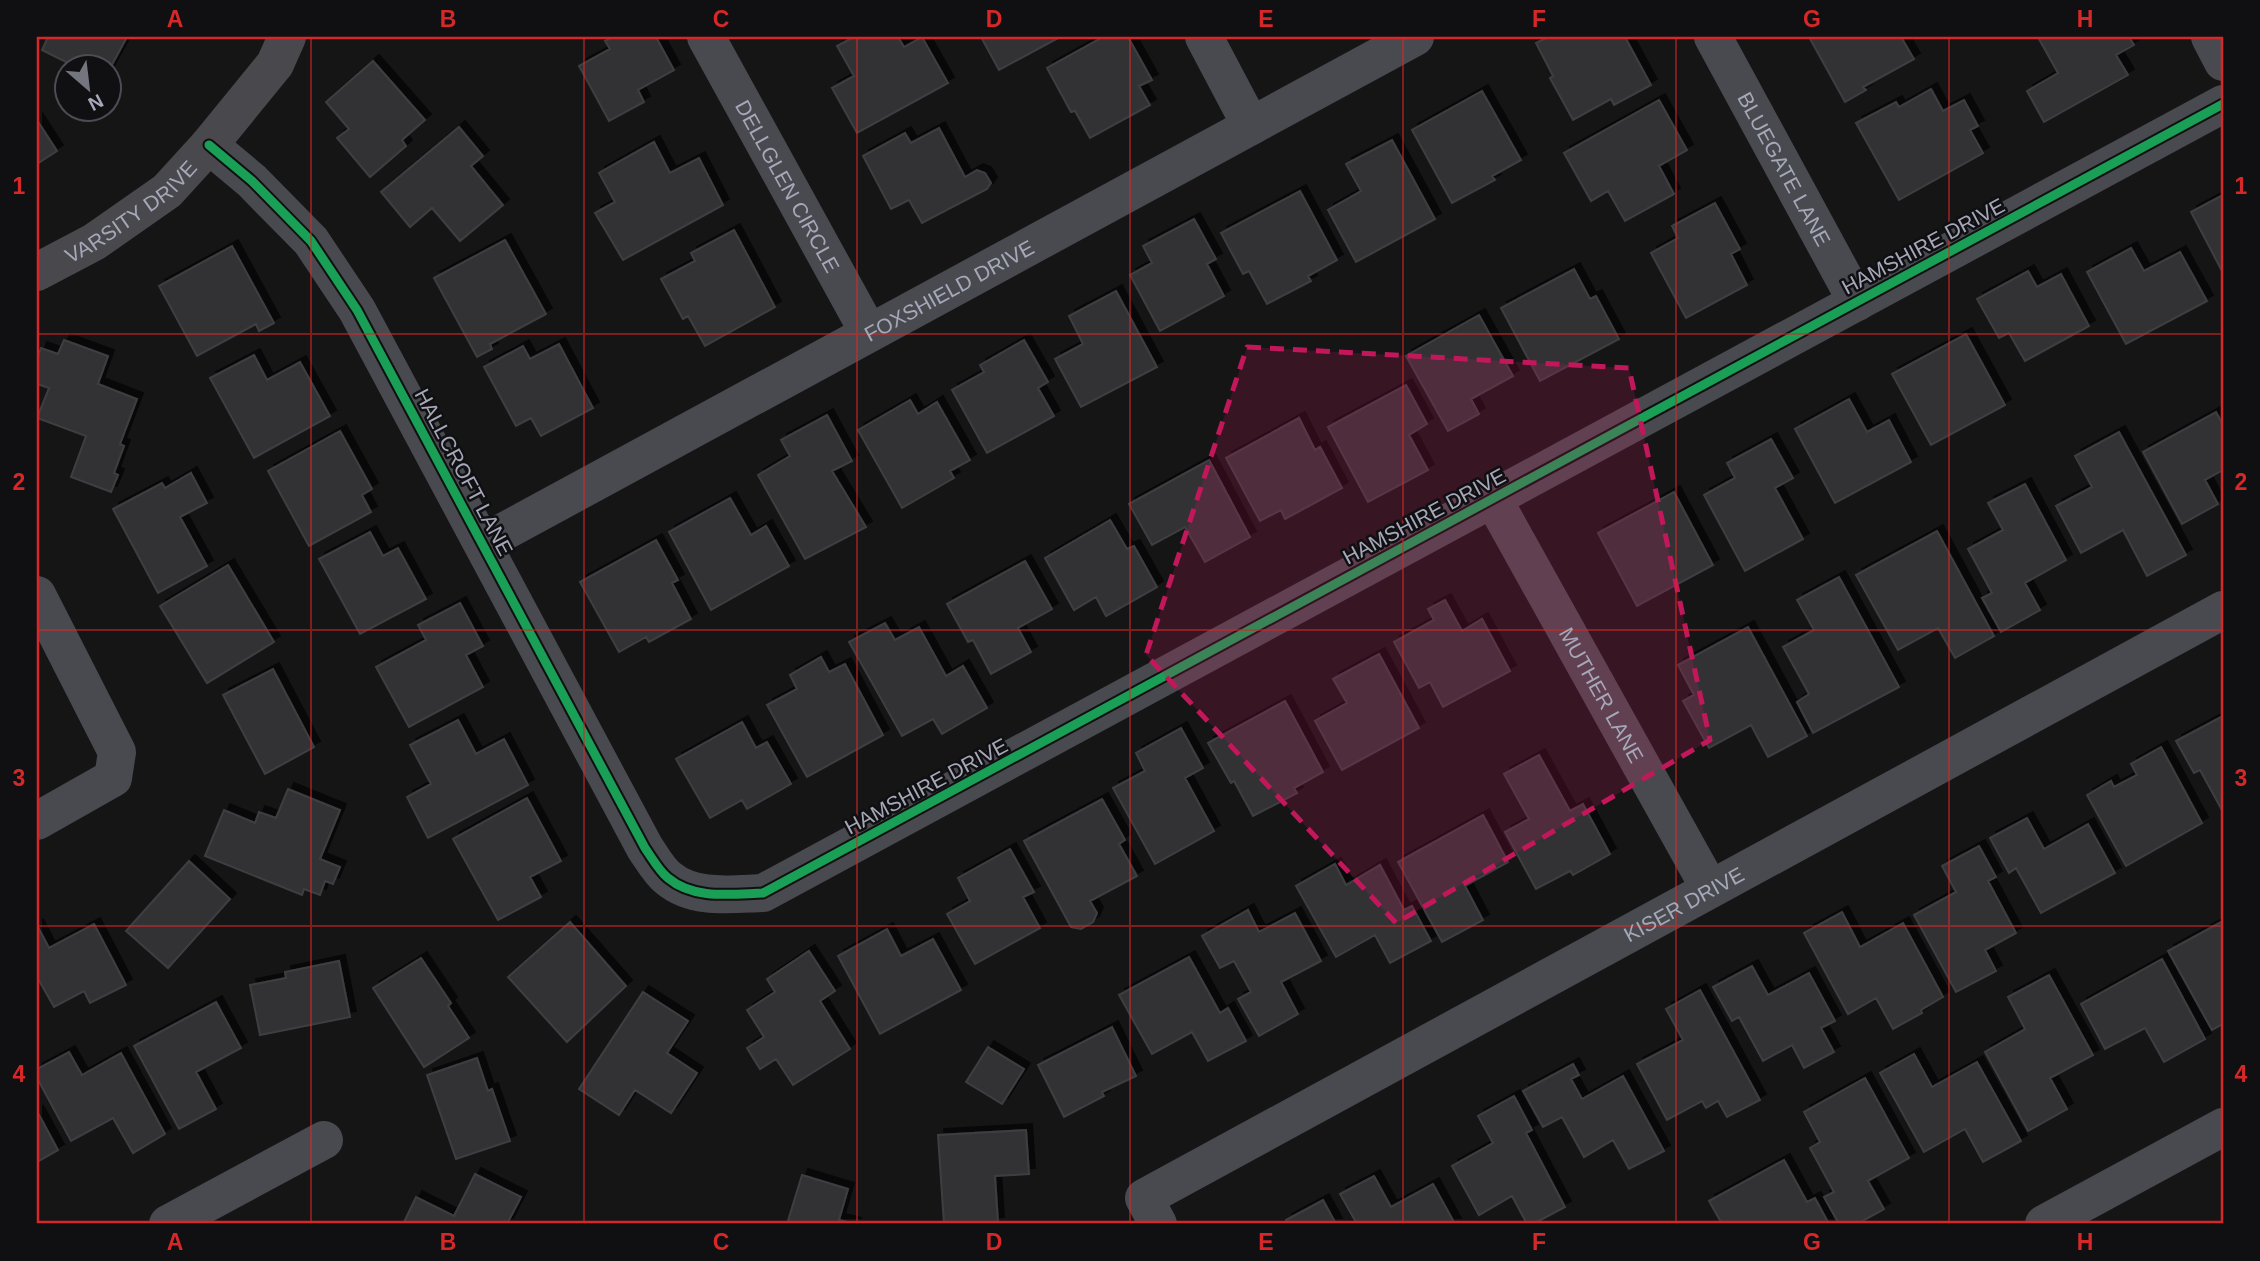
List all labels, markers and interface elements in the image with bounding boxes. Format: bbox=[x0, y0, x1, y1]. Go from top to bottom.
text: A bbox=[167, 6, 183, 32]
text: B bbox=[440, 6, 456, 32]
text: C bbox=[713, 6, 729, 32]
text: D bbox=[986, 6, 1002, 32]
text: E bbox=[1258, 6, 1274, 32]
text: F bbox=[1532, 6, 1546, 32]
text: G bbox=[1803, 6, 1821, 32]
text: H bbox=[2077, 6, 2093, 32]
north arrow bbox=[52, 52, 122, 122]
street label: BLUEGATE LANE bbox=[1734, 88, 1836, 250]
text: N bbox=[85, 90, 107, 115]
street label: DELLGLEN CIRCLE bbox=[731, 96, 845, 276]
street label: VARSITY DRIVE bbox=[61, 156, 201, 267]
text: 1 bbox=[13, 173, 26, 199]
text: 1 bbox=[2235, 173, 2248, 199]
street label: HAMSHIRE DRIVE bbox=[1838, 193, 2008, 299]
street label: FOXSHIELD DRIVE bbox=[860, 235, 1037, 345]
street label: HALLCROFT LANE bbox=[410, 385, 518, 559]
street label: HAMSHIRE DRIVE bbox=[1339, 463, 1509, 569]
text: 2 bbox=[13, 469, 25, 495]
text: 2 bbox=[2235, 469, 2247, 495]
street label: MUTHER LANE bbox=[1555, 623, 1649, 766]
street label: HAMSHIRE DRIVE bbox=[841, 733, 1011, 839]
text: 3 bbox=[13, 765, 25, 791]
text: 3 bbox=[2235, 765, 2247, 791]
street label: KISER DRIVE bbox=[1620, 862, 1748, 946]
text: 4 bbox=[13, 1061, 26, 1087]
text: 4 bbox=[2235, 1061, 2248, 1087]
text: A bbox=[167, 1229, 183, 1255]
text: B bbox=[440, 1229, 456, 1255]
text: C bbox=[713, 1229, 729, 1255]
text: D bbox=[986, 1229, 1002, 1255]
text: E bbox=[1258, 1229, 1274, 1255]
text: F bbox=[1532, 1229, 1546, 1255]
text: G bbox=[1803, 1229, 1821, 1255]
text: H bbox=[2077, 1229, 2093, 1255]

